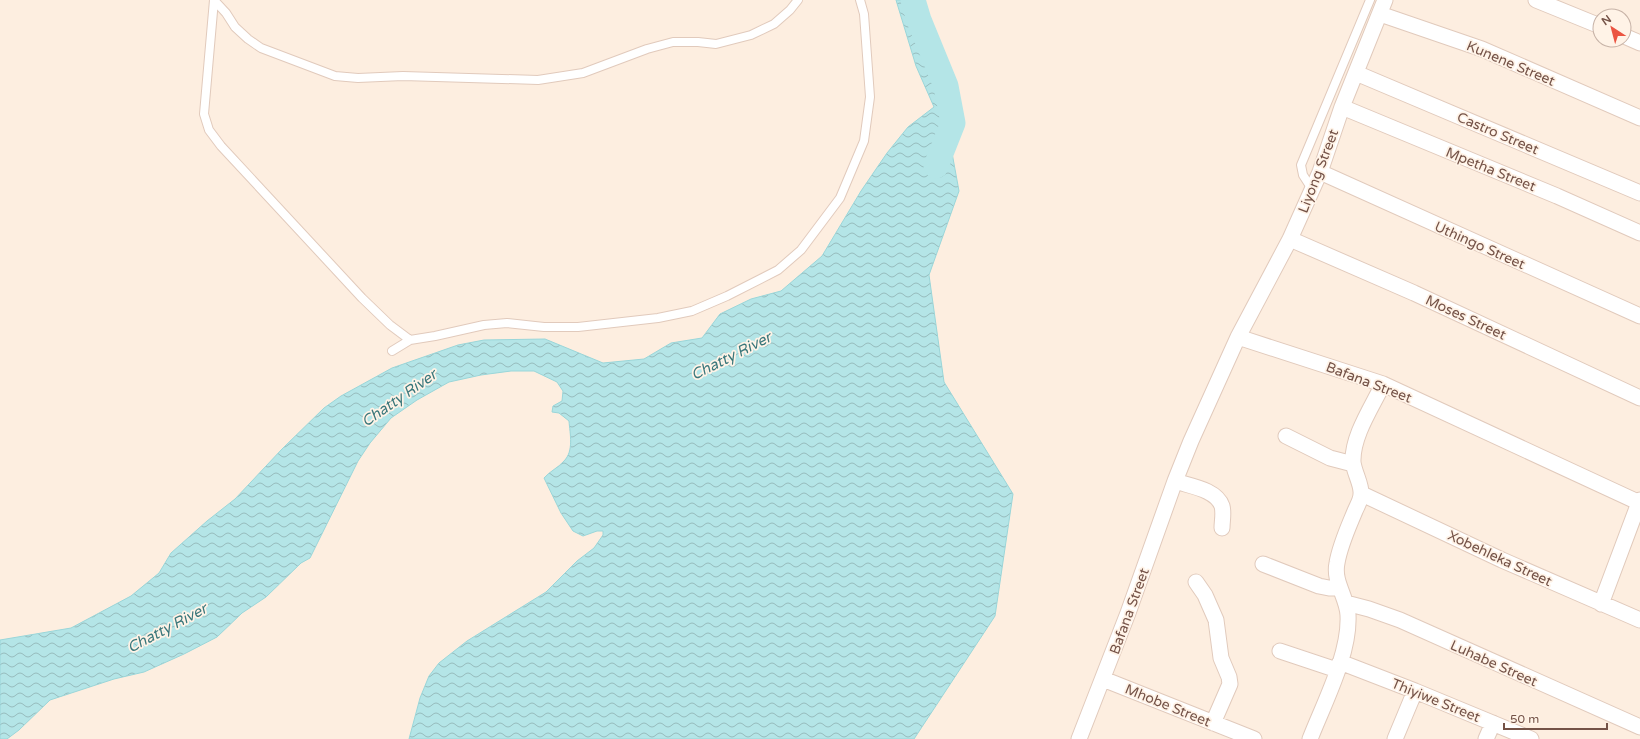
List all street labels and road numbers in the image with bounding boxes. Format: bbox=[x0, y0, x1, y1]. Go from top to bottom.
street label: Kunene Street bbox=[1464, 37, 1558, 90]
street label: Castro Street bbox=[1454, 109, 1542, 159]
street label: Liyong Street bbox=[1295, 126, 1342, 216]
street label: Mpetha Street bbox=[1443, 144, 1539, 195]
street label: Uthingo Street bbox=[1432, 218, 1528, 273]
street label: Moses Street bbox=[1423, 291, 1509, 344]
street label: Bafana Street bbox=[1324, 358, 1415, 407]
street label: Xobehleka Street bbox=[1445, 527, 1555, 590]
street label: Bafana Street bbox=[1106, 565, 1153, 657]
street label: Luhabe Street bbox=[1448, 637, 1541, 690]
street label: Thiyiwe Street bbox=[1389, 675, 1483, 726]
street label: Mhobe Street bbox=[1123, 681, 1214, 731]

